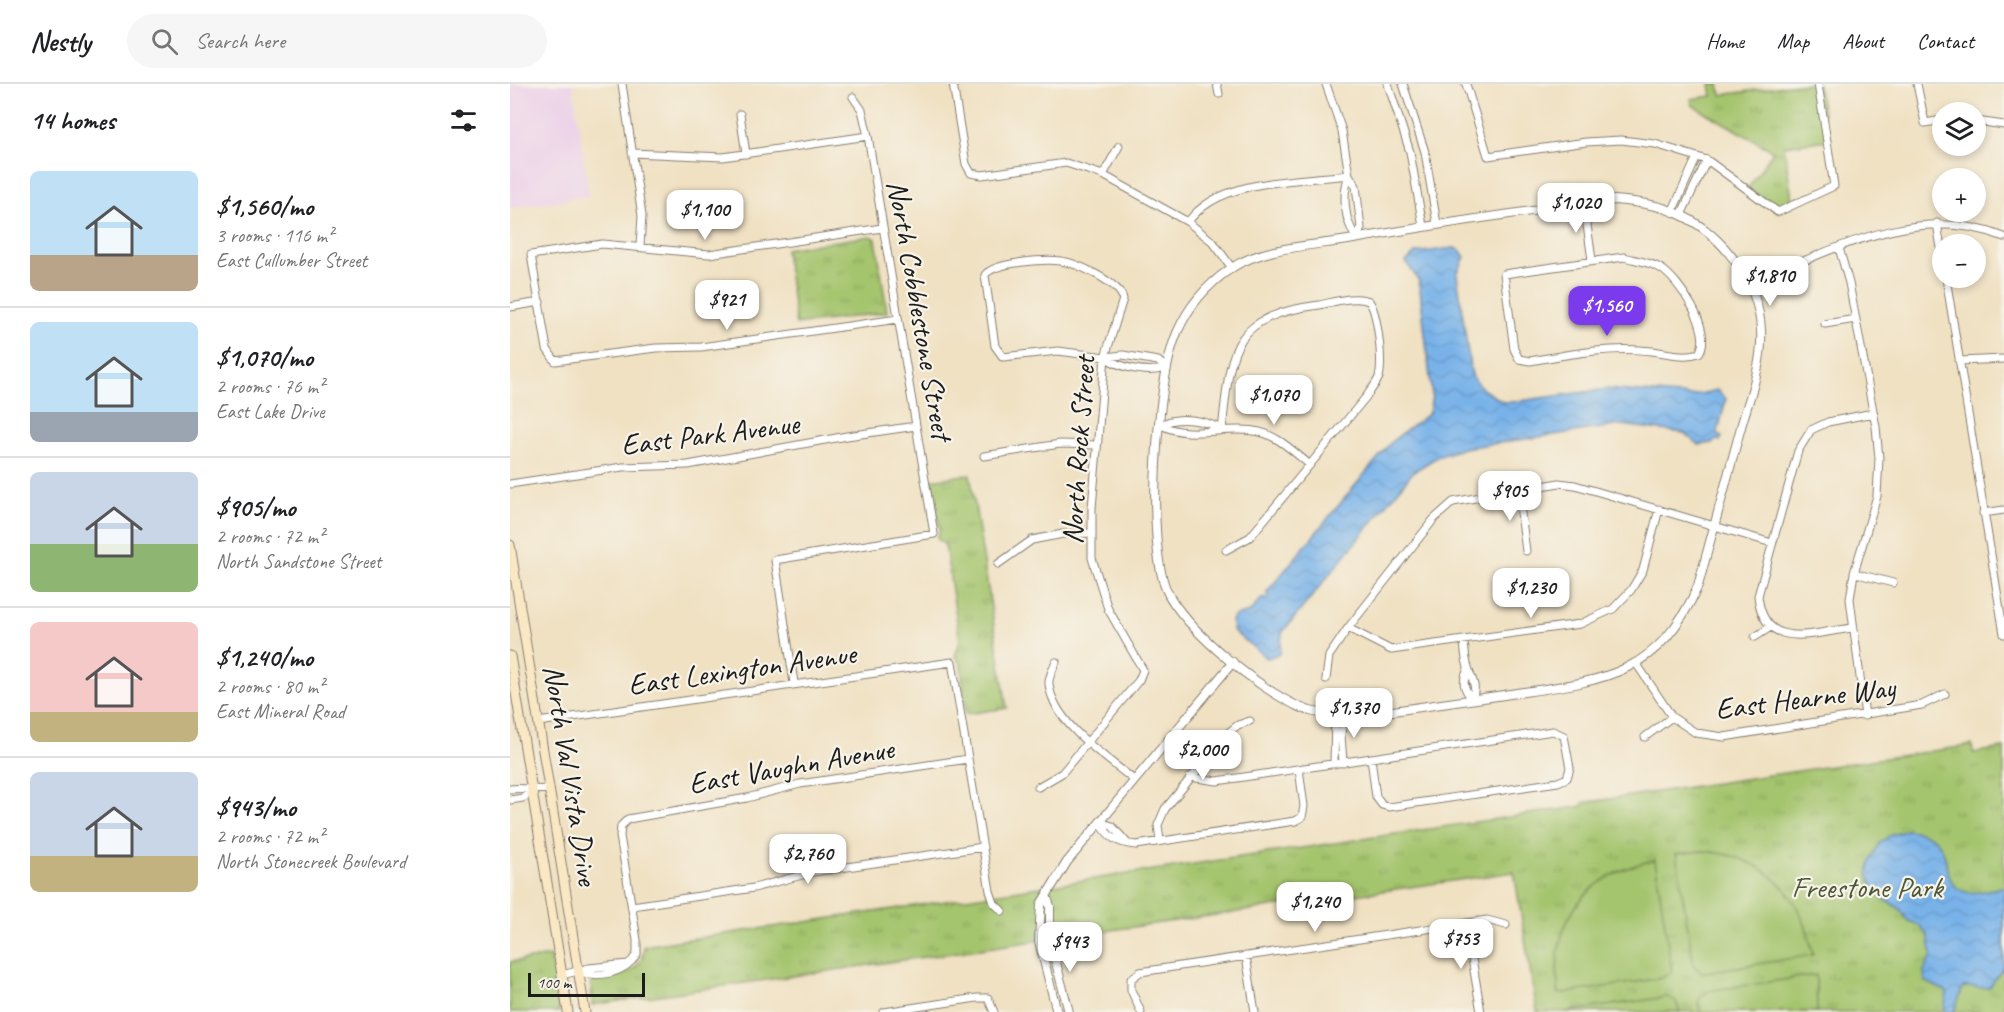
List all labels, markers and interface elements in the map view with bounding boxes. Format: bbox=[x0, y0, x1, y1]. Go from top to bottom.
search box bbox=[127, 14, 547, 68]
text: Nestly bbox=[30, 24, 91, 59]
icon: search bbox=[148, 25, 181, 58]
text: Search here bbox=[196, 27, 285, 55]
text: Home bbox=[1706, 28, 1744, 54]
text: Map bbox=[1777, 28, 1809, 54]
text: About bbox=[1842, 28, 1884, 54]
text: Contact bbox=[1917, 28, 1974, 54]
map controls bbox=[1932, 102, 1986, 288]
button: layers bbox=[1932, 102, 1986, 156]
text: 14 homes bbox=[30, 104, 115, 137]
icon: filters bbox=[447, 104, 480, 137]
button: + bbox=[1932, 168, 1986, 222]
street label: North Cobblestone Street bbox=[878, 177, 962, 447]
pin: $1,020 bbox=[1527, 183, 1625, 234]
text: $1,560/mo bbox=[216, 190, 313, 223]
pin: $1,100 bbox=[656, 190, 754, 241]
text: $1,020 bbox=[1552, 190, 1600, 215]
icon: home bbox=[78, 195, 150, 267]
text: $1,100 bbox=[681, 197, 729, 222]
text: 3 rooms · 116 m² bbox=[216, 223, 333, 248]
button: − bbox=[1932, 234, 1986, 288]
text: East Cullumber Street bbox=[216, 248, 367, 273]
pin: $1,810 bbox=[1721, 256, 1819, 307]
text: $1,810 bbox=[1746, 263, 1794, 288]
pin: $921 bbox=[691, 280, 763, 331]
pin: $1,560 bbox=[1558, 286, 1656, 337]
text: $921 bbox=[709, 287, 745, 312]
text: $1,560 bbox=[1582, 293, 1632, 318]
text: $1,070/mo bbox=[216, 341, 313, 374]
icon: home bbox=[78, 346, 150, 418]
street label: North Rock Street bbox=[1052, 351, 1104, 545]
text: 2 rooms · 76 m² bbox=[216, 374, 324, 399]
pin: $1,070 bbox=[1225, 375, 1323, 426]
text: $1,070 bbox=[1250, 382, 1298, 407]
text: East Lake Drive bbox=[216, 399, 325, 424]
street label: East Park Avenue bbox=[619, 404, 803, 464]
pin: $905 bbox=[1474, 471, 1546, 522]
text: $905 bbox=[1492, 478, 1528, 503]
text: $905/mo bbox=[216, 491, 295, 524]
icon: home bbox=[78, 496, 150, 568]
text: 2 rooms · 72 m² bbox=[216, 524, 324, 549]
text: North Sandstone Street bbox=[216, 549, 381, 574]
pin: $1,230 bbox=[1482, 568, 1580, 619]
text: $1,230 bbox=[1507, 575, 1555, 600]
street label: East Lexington Avenue bbox=[626, 634, 860, 704]
text: $1,240/mo bbox=[216, 641, 313, 674]
icon: home bbox=[78, 646, 150, 718]
street label: North Val Vista Drive bbox=[535, 662, 608, 890]
street label: East Hearne Way bbox=[1713, 668, 1899, 728]
text: 2 rooms · 80 m² bbox=[216, 674, 324, 699]
pin: $1,370 bbox=[1305, 688, 1403, 739]
text: $1,370 bbox=[1330, 695, 1378, 720]
text: East Mineral Road bbox=[216, 699, 345, 724]
street label: East Vaughn Avenue bbox=[686, 729, 899, 803]
pin: $2,000 bbox=[1154, 730, 1252, 781]
text: $2,000 bbox=[1179, 737, 1227, 762]
text: $943/mo bbox=[216, 791, 296, 824]
icon: home bbox=[78, 796, 150, 868]
text: 2 rooms · 72 m² bbox=[216, 824, 324, 849]
pin: $2,760 bbox=[759, 834, 857, 885]
text: $2,760 bbox=[783, 841, 833, 866]
text: North Stonecreek Boulevard bbox=[216, 849, 406, 874]
park label: Freestone Park bbox=[1791, 868, 1945, 906]
pin: $1,240 bbox=[1266, 882, 1364, 933]
text: $1,240 bbox=[1291, 889, 1339, 914]
pin: $753 bbox=[1425, 919, 1497, 970]
pin: $943 bbox=[1034, 922, 1106, 973]
text: $753 bbox=[1443, 926, 1479, 951]
text: $943 bbox=[1052, 929, 1088, 954]
scale bar bbox=[528, 970, 645, 998]
text: 100 m bbox=[537, 973, 571, 993]

